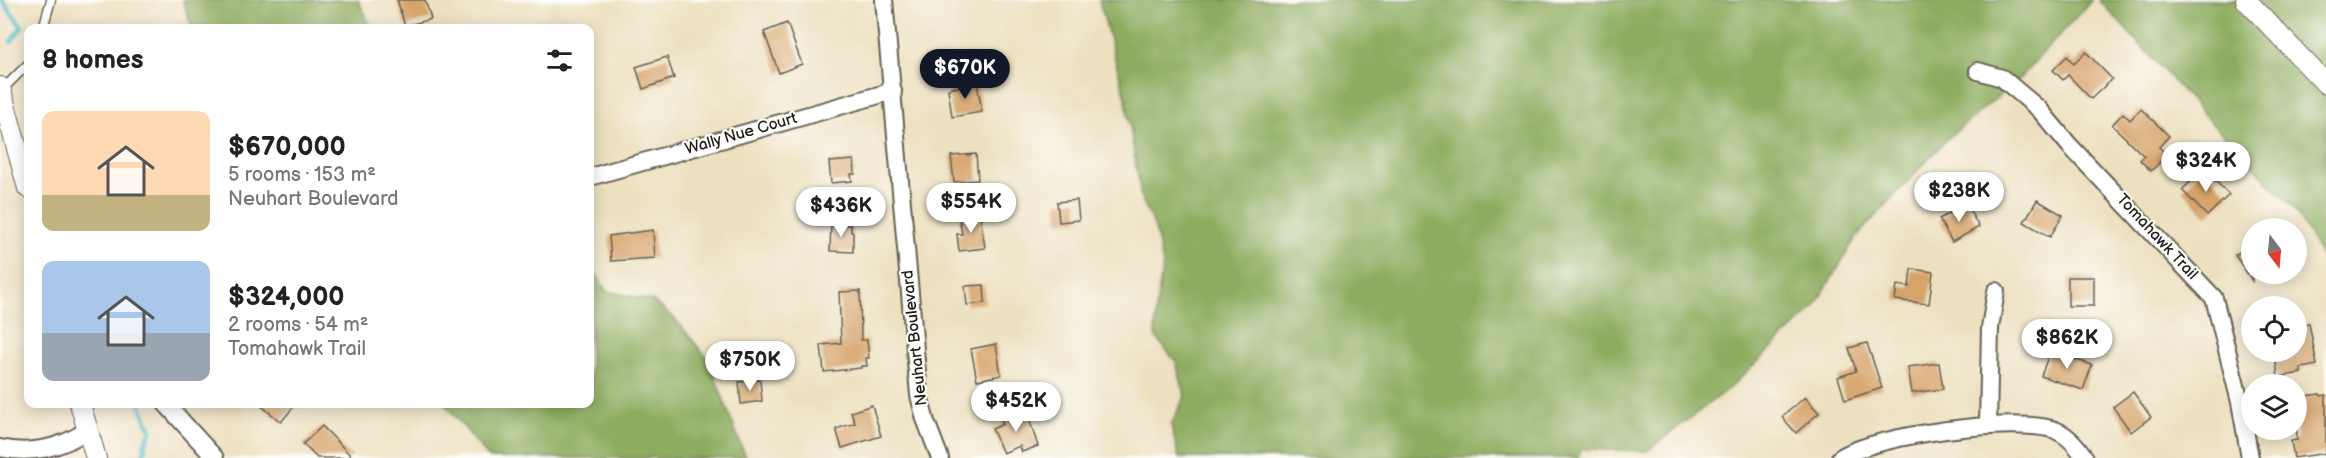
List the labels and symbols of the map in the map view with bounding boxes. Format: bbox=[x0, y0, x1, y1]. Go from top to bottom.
pin: $670K bbox=[923, 49, 1007, 100]
street label: Wally Nue Court bbox=[683, 109, 799, 159]
pin: $324K bbox=[2164, 142, 2248, 193]
pin: $238K bbox=[1917, 172, 2001, 223]
pin: $554K bbox=[929, 183, 1013, 234]
pin: $436K bbox=[799, 187, 883, 238]
street label: Tomahawk Trail bbox=[2112, 190, 2202, 284]
north arrow bbox=[2241, 218, 2307, 284]
street label: Neuhart Boulevard bbox=[898, 269, 932, 407]
pin: $862K bbox=[2025, 319, 2109, 370]
pin: $750K bbox=[708, 341, 792, 392]
pin: $452K bbox=[974, 382, 1058, 433]

